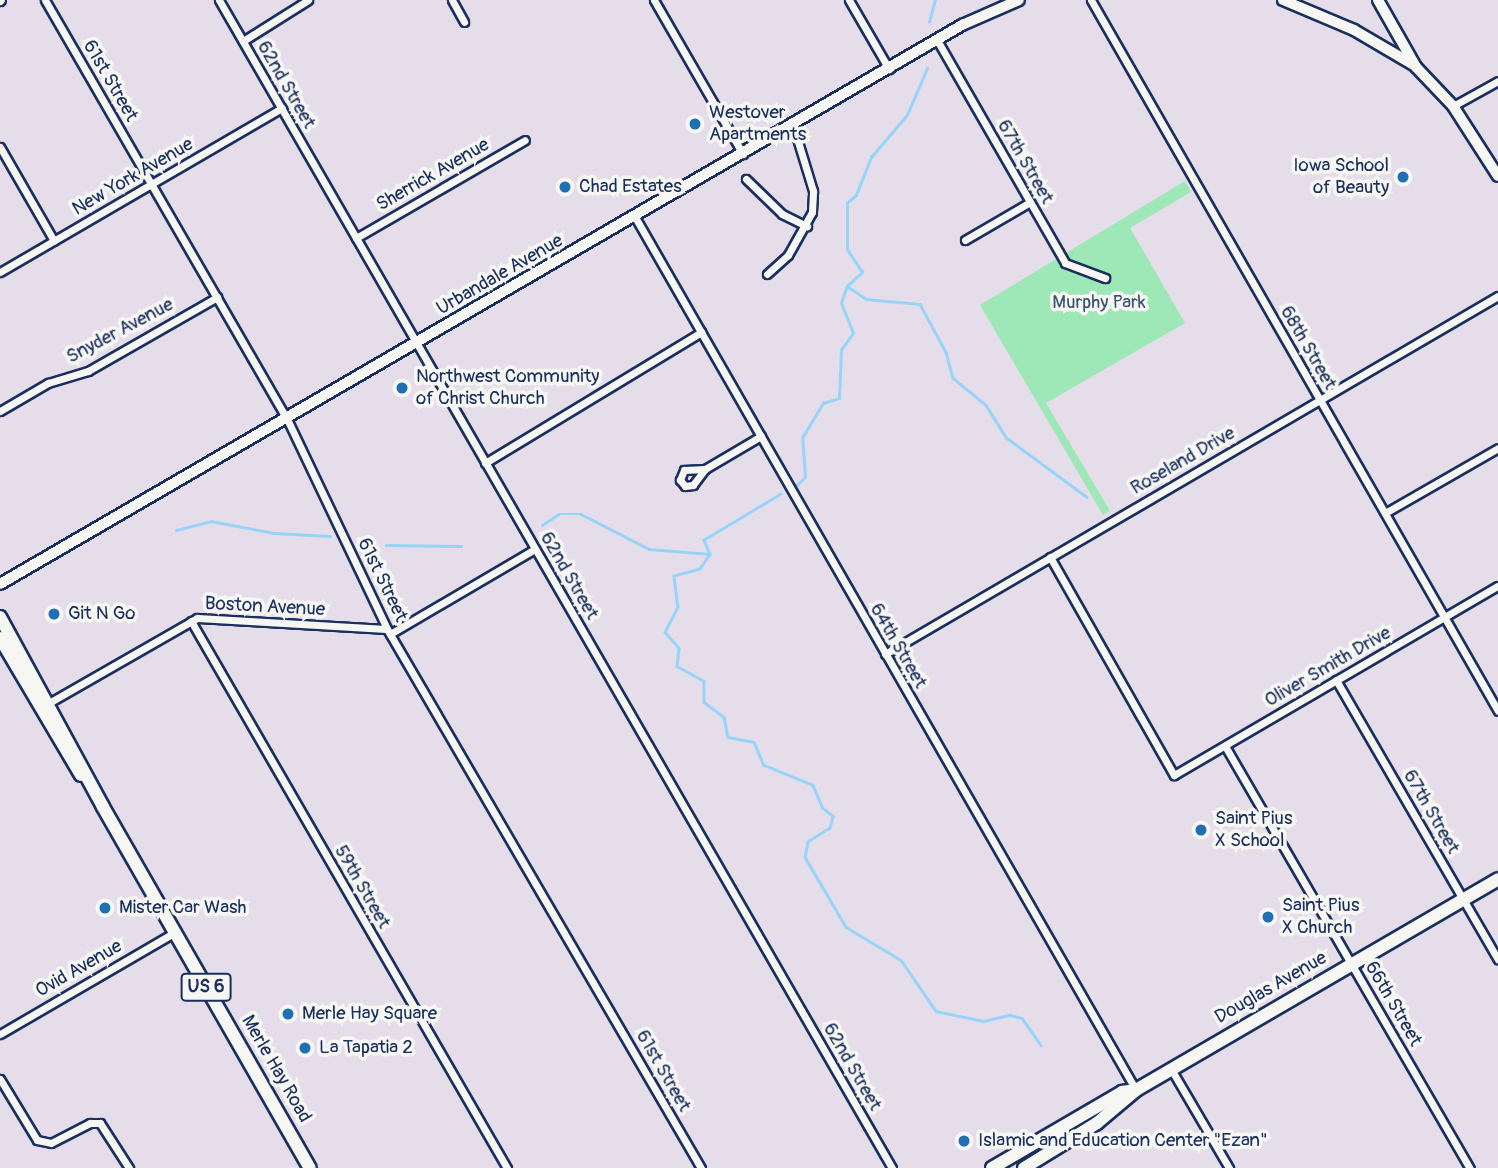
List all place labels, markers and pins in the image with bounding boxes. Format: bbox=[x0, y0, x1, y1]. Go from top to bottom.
place label: Westover Apartments bbox=[709, 102, 806, 146]
marker: Westover Apartments bbox=[687, 116, 703, 132]
place label: Iowa School of Beauty bbox=[1293, 155, 1389, 199]
marker: Iowa School of Beauty bbox=[1395, 169, 1411, 185]
place label: Chad Estates bbox=[579, 176, 682, 198]
marker: Chad Estates bbox=[557, 179, 573, 195]
place label: Northwest Community of Christ Church bbox=[416, 366, 599, 410]
marker: Northwest Community of Christ Church bbox=[394, 380, 410, 396]
place label: Git N Go bbox=[68, 603, 136, 625]
marker: Git N Go bbox=[46, 606, 62, 622]
place label: Saint Pius X School bbox=[1215, 808, 1292, 852]
marker: Saint Pius X School bbox=[1193, 822, 1209, 838]
place label: Saint Pius X Church bbox=[1282, 895, 1359, 939]
place label: Mister Car Wash bbox=[119, 897, 246, 919]
marker: Mister Car Wash bbox=[97, 900, 113, 916]
marker: Saint Pius X Church bbox=[1260, 909, 1276, 925]
place label: Merle Hay Square bbox=[302, 1003, 437, 1025]
marker: Merle Hay Square bbox=[280, 1006, 296, 1022]
place label: La Tapatia 2 bbox=[319, 1037, 413, 1059]
marker: La Tapatia 2 bbox=[297, 1040, 313, 1056]
place label: Islamic and Education Center "Ezan" bbox=[978, 1130, 1268, 1152]
marker: Islamic and Education Center "Ezan" bbox=[956, 1133, 972, 1149]

